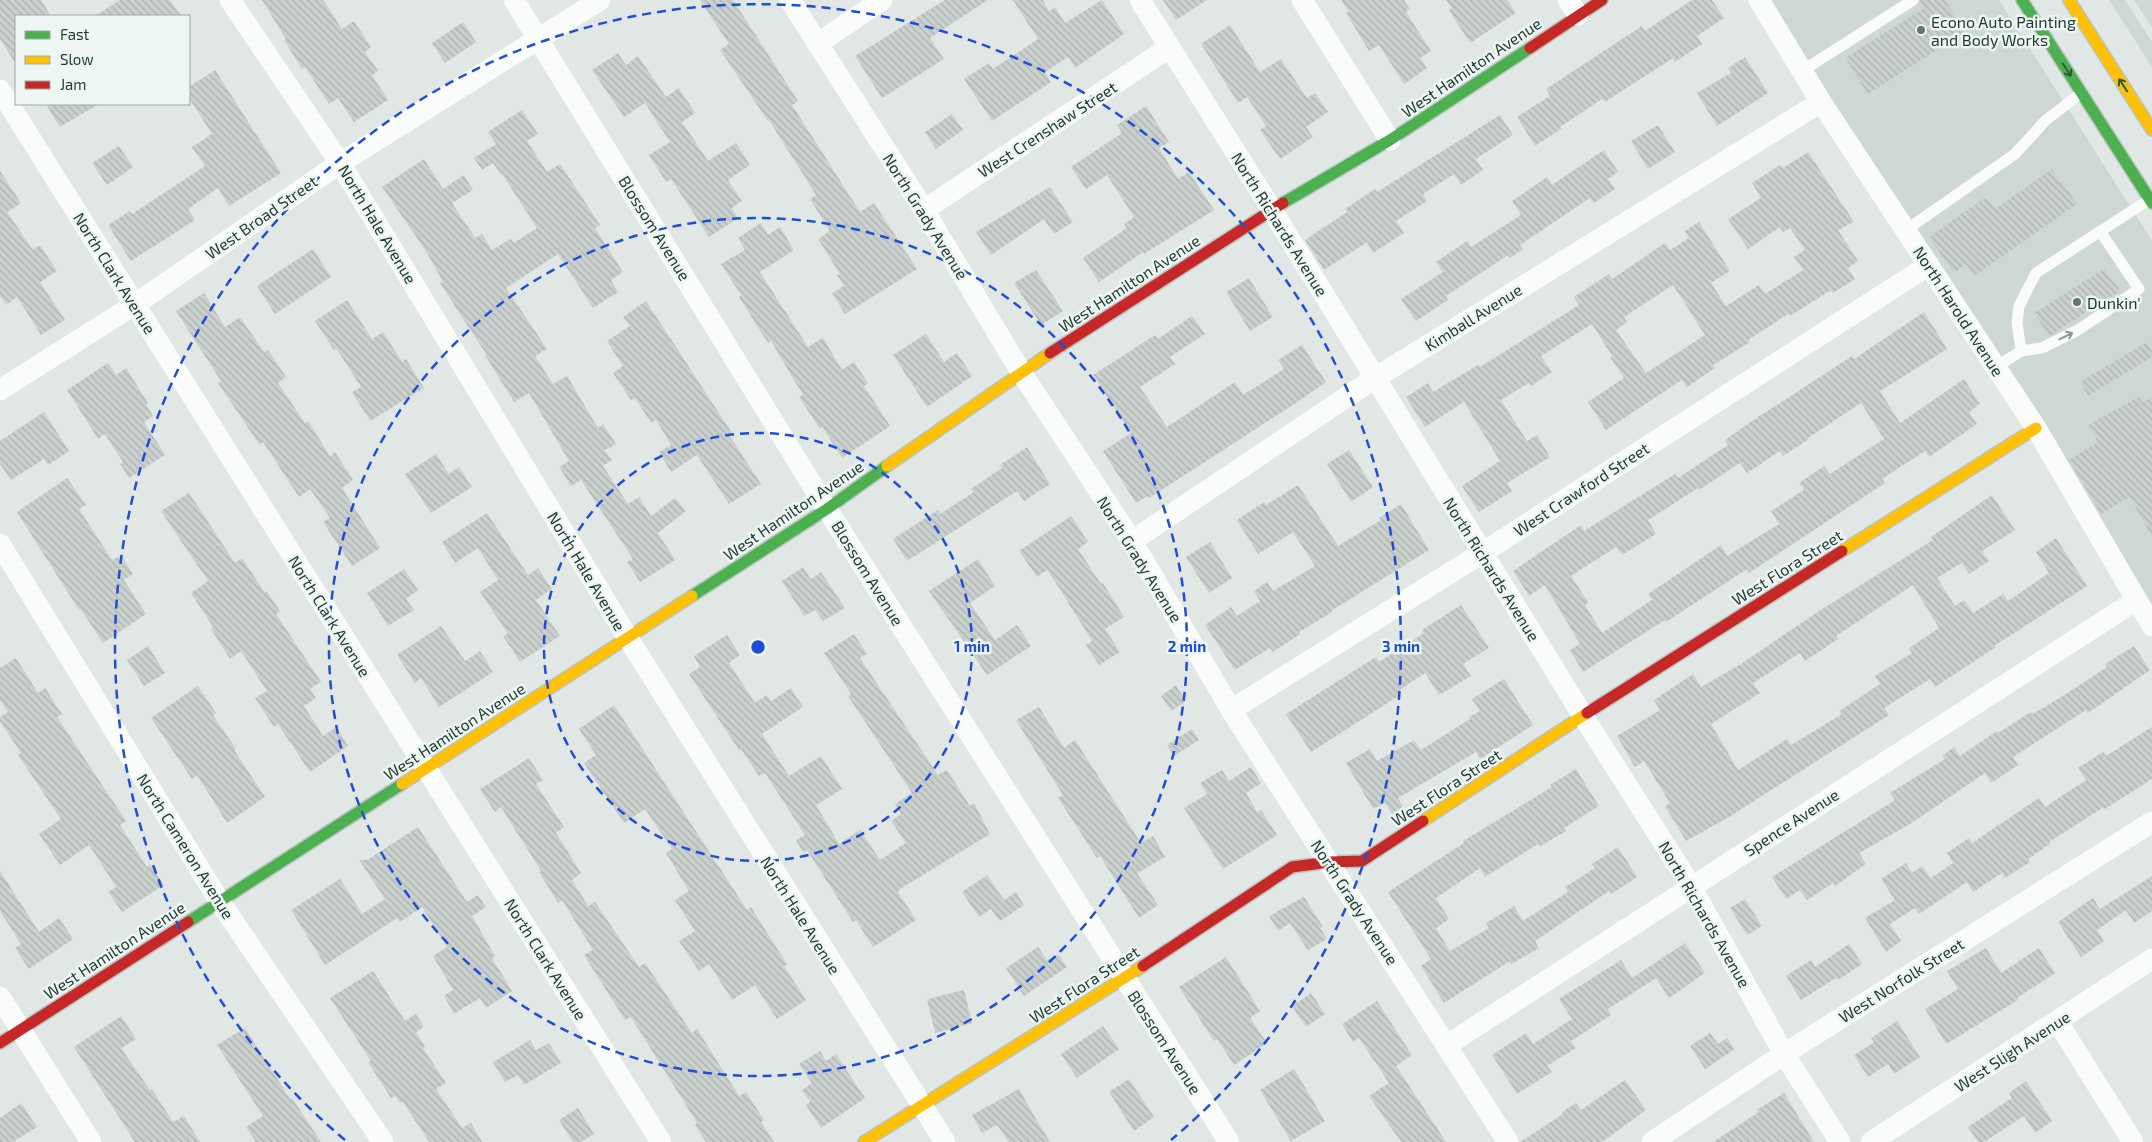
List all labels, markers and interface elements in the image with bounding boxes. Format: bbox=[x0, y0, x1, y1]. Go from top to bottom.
place label: Econo Auto Painting and Body Works bbox=[1931, 12, 2076, 49]
street label: West Hamilton Avenue bbox=[1397, 13, 1545, 121]
legend bbox=[15, 15, 190, 105]
marker: Econo Auto Painting and Body Works bbox=[1915, 24, 1927, 36]
text: Fast bbox=[60, 25, 90, 43]
text: Slow bbox=[60, 50, 94, 68]
one-way arrow bbox=[2063, 63, 2073, 77]
text: Jam bbox=[60, 75, 86, 93]
street label: West Crenshaw Street bbox=[974, 77, 1120, 181]
one-way arrow bbox=[2118, 79, 2128, 93]
street label: North Grady Avenue bbox=[880, 149, 972, 283]
street label: North Richards Avenue bbox=[1228, 149, 1332, 299]
street label: North Hale Avenue bbox=[335, 161, 421, 287]
street label: West Broad Street bbox=[201, 171, 321, 263]
street label: Blossom Avenue bbox=[615, 172, 695, 284]
street label: North Clark Avenue bbox=[70, 209, 160, 337]
street label: West Hamilton Avenue bbox=[1055, 230, 1203, 336]
street label: North Harold Avenue bbox=[1910, 242, 2008, 380]
street label: Kimball Avenue bbox=[1421, 279, 1525, 355]
place label: Dunkin' bbox=[2087, 293, 2141, 312]
marker: Dunkin' bbox=[2071, 296, 2083, 308]
one-way arrow bbox=[2059, 331, 2074, 341]
street label: West Crawford Street bbox=[1510, 438, 1652, 540]
street label: West Hamilton Avenue bbox=[719, 456, 867, 564]
street label: North Grady Avenue bbox=[1094, 492, 1186, 626]
street label: North Richards Avenue bbox=[1440, 494, 1544, 644]
street label: North Hale Avenue bbox=[544, 508, 630, 634]
street label: Blossom Avenue bbox=[828, 517, 908, 629]
street label: West Flora Street bbox=[1728, 525, 1846, 609]
street label: North Clark Avenue bbox=[285, 552, 375, 680]
text: 1 min bbox=[954, 637, 990, 655]
text: 2 min bbox=[1168, 637, 1206, 655]
text: 3 min bbox=[1382, 637, 1420, 655]
centre of rings bbox=[749, 638, 767, 656]
street label: West Hamilton Avenue bbox=[380, 678, 528, 784]
street label: West Flora Street bbox=[1388, 744, 1504, 830]
street label: North Cameron Avenue bbox=[134, 770, 238, 922]
street label: Spence Avenue bbox=[1740, 784, 1842, 860]
street label: North Grady Avenue bbox=[1308, 836, 1402, 968]
street label: North Richards Avenue bbox=[1655, 837, 1755, 991]
street label: North Hale Avenue bbox=[757, 853, 845, 977]
street label: North Clark Avenue bbox=[501, 895, 591, 1023]
street label: West Hamilton Avenue bbox=[40, 897, 188, 1003]
street label: West Norfolk Street bbox=[1835, 934, 1967, 1026]
street label: West Flora Street bbox=[1026, 941, 1142, 1027]
street label: Blossom Avenue bbox=[1124, 987, 1206, 1097]
street label: West Sligh Avenue bbox=[1951, 1007, 2073, 1095]

